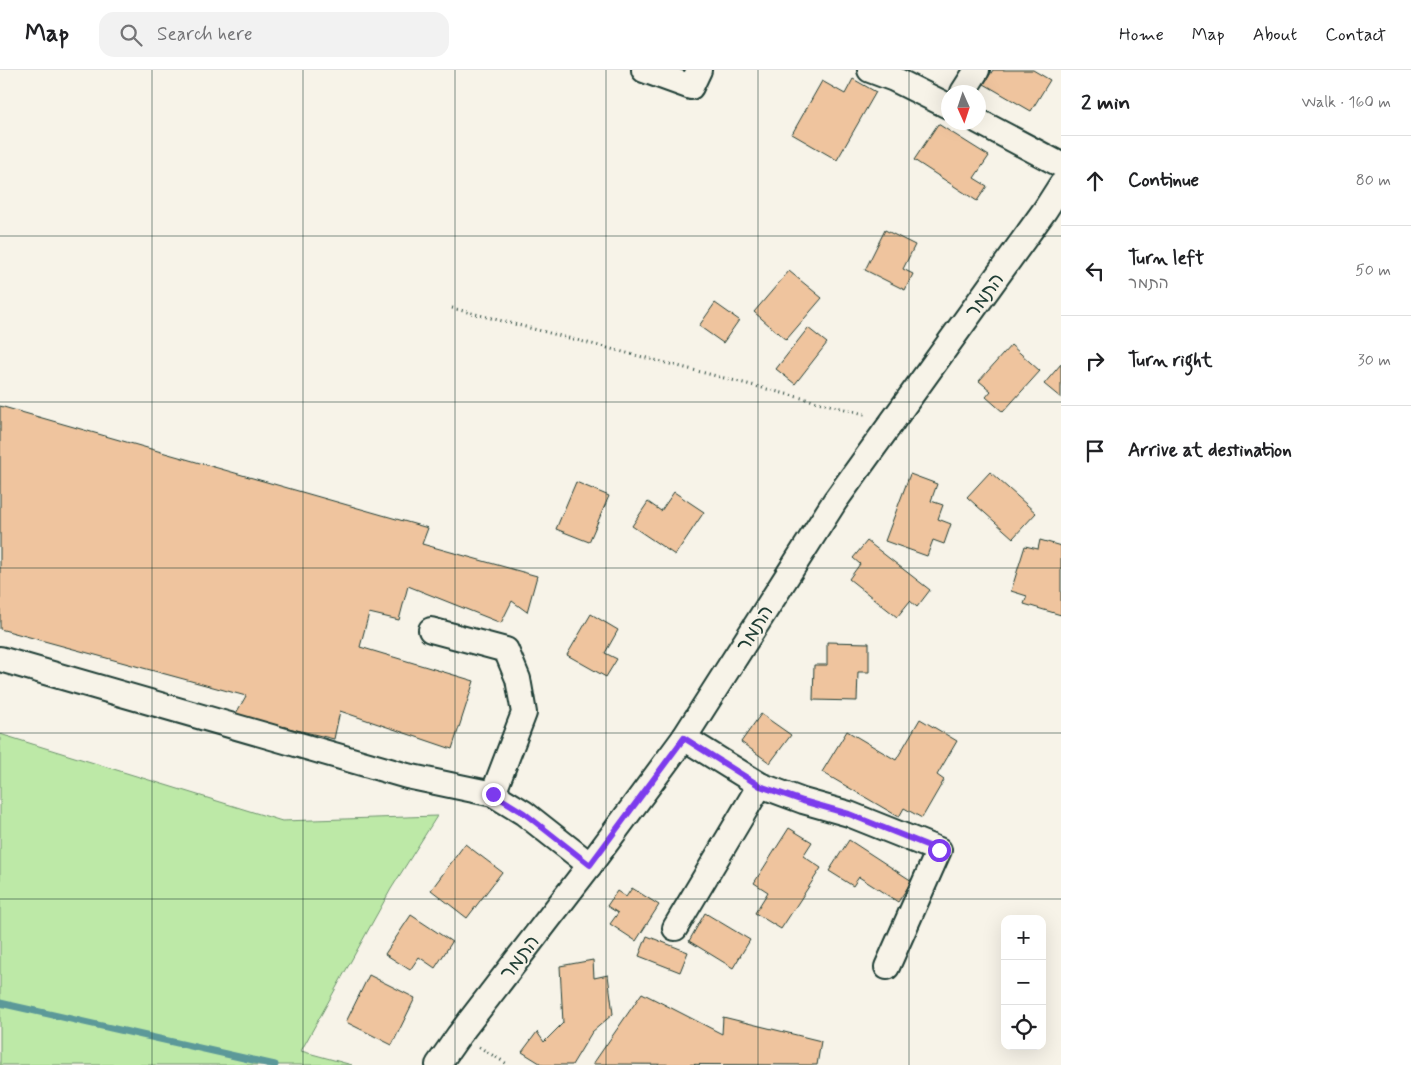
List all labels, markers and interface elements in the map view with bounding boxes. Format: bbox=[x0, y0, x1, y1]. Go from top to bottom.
search box bbox=[99, 12, 449, 57]
text: Map bbox=[25, 19, 69, 50]
icon: search bbox=[117, 21, 145, 49]
text: Search here bbox=[157, 22, 253, 47]
text: Home bbox=[1119, 23, 1164, 47]
text: Map bbox=[1192, 23, 1225, 47]
text: About bbox=[1253, 23, 1297, 47]
text: Contact bbox=[1325, 23, 1386, 47]
north arrow bbox=[941, 85, 986, 130]
text: 2 min bbox=[1081, 89, 1130, 117]
text: Walk · 160 m bbox=[1301, 92, 1391, 113]
icon: ahead bbox=[1081, 167, 1109, 195]
text: Continue bbox=[1128, 168, 1199, 193]
text: 80 m bbox=[1356, 170, 1391, 191]
text: Turn left bbox=[1128, 246, 1204, 271]
icon: left bbox=[1081, 257, 1109, 285]
text: 50 m bbox=[1355, 260, 1391, 281]
street label: התמר bbox=[959, 267, 1011, 324]
text: התמר bbox=[1128, 273, 1169, 294]
icon: right bbox=[1081, 347, 1109, 375]
text: Turn right bbox=[1128, 348, 1212, 373]
text: 30 m bbox=[1358, 350, 1391, 371]
icon: arrive bbox=[1081, 437, 1109, 465]
text: Arrive at destination bbox=[1128, 438, 1292, 463]
street label: התמר bbox=[730, 600, 780, 657]
route end bbox=[482, 783, 505, 806]
route start bbox=[928, 839, 951, 862]
map controls bbox=[1001, 915, 1046, 1050]
button: + bbox=[1001, 915, 1046, 960]
street label: התמר bbox=[494, 930, 546, 986]
button: − bbox=[1001, 960, 1046, 1005]
button: locate bbox=[1001, 1005, 1046, 1050]

